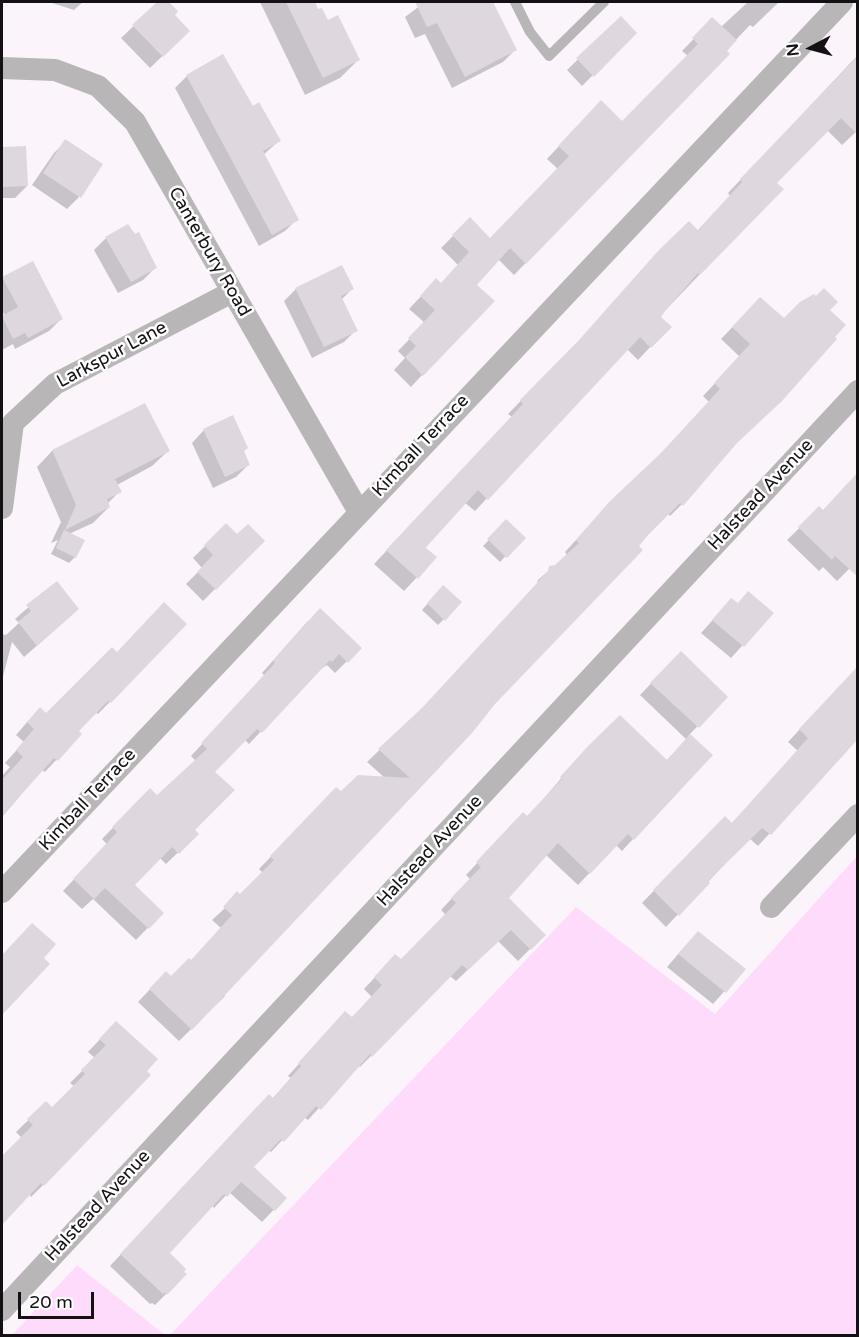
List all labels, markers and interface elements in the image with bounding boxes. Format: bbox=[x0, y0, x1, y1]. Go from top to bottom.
north arrow bbox=[781, 18, 841, 78]
text: N bbox=[782, 42, 804, 57]
street label: Canterbury Road bbox=[163, 183, 255, 321]
street label: Larkspur Lane bbox=[53, 317, 171, 393]
street label: Kimball Terrace bbox=[368, 390, 474, 502]
street label: Halstead Avenue bbox=[704, 435, 818, 555]
street label: Kimball Terrace bbox=[35, 744, 141, 856]
street label: Halstead Avenue bbox=[373, 791, 487, 911]
street label: Halstead Avenue bbox=[41, 1146, 155, 1266]
scale bar bbox=[21, 1280, 98, 1318]
text: 20 m bbox=[29, 1291, 73, 1313]

